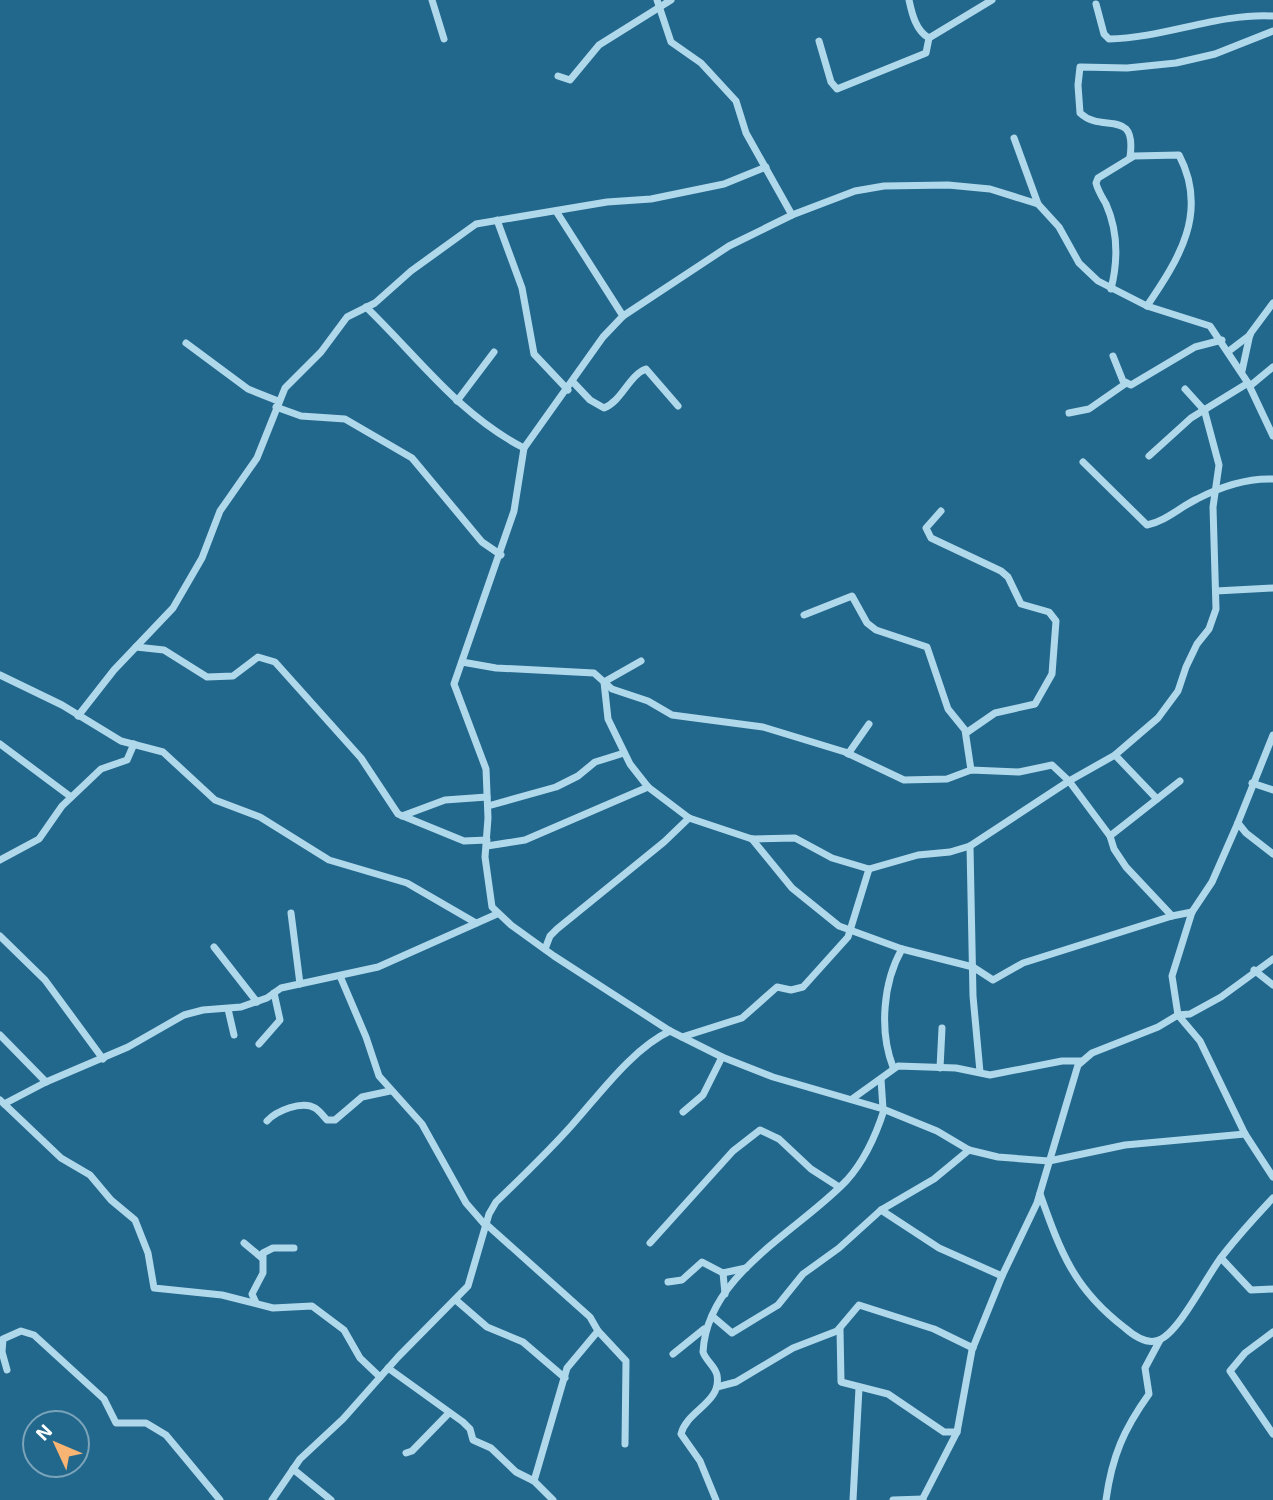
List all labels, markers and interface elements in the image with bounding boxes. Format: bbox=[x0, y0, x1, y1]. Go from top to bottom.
north arrow bbox=[21, 1409, 91, 1479]
text: N bbox=[30, 1419, 56, 1445]

